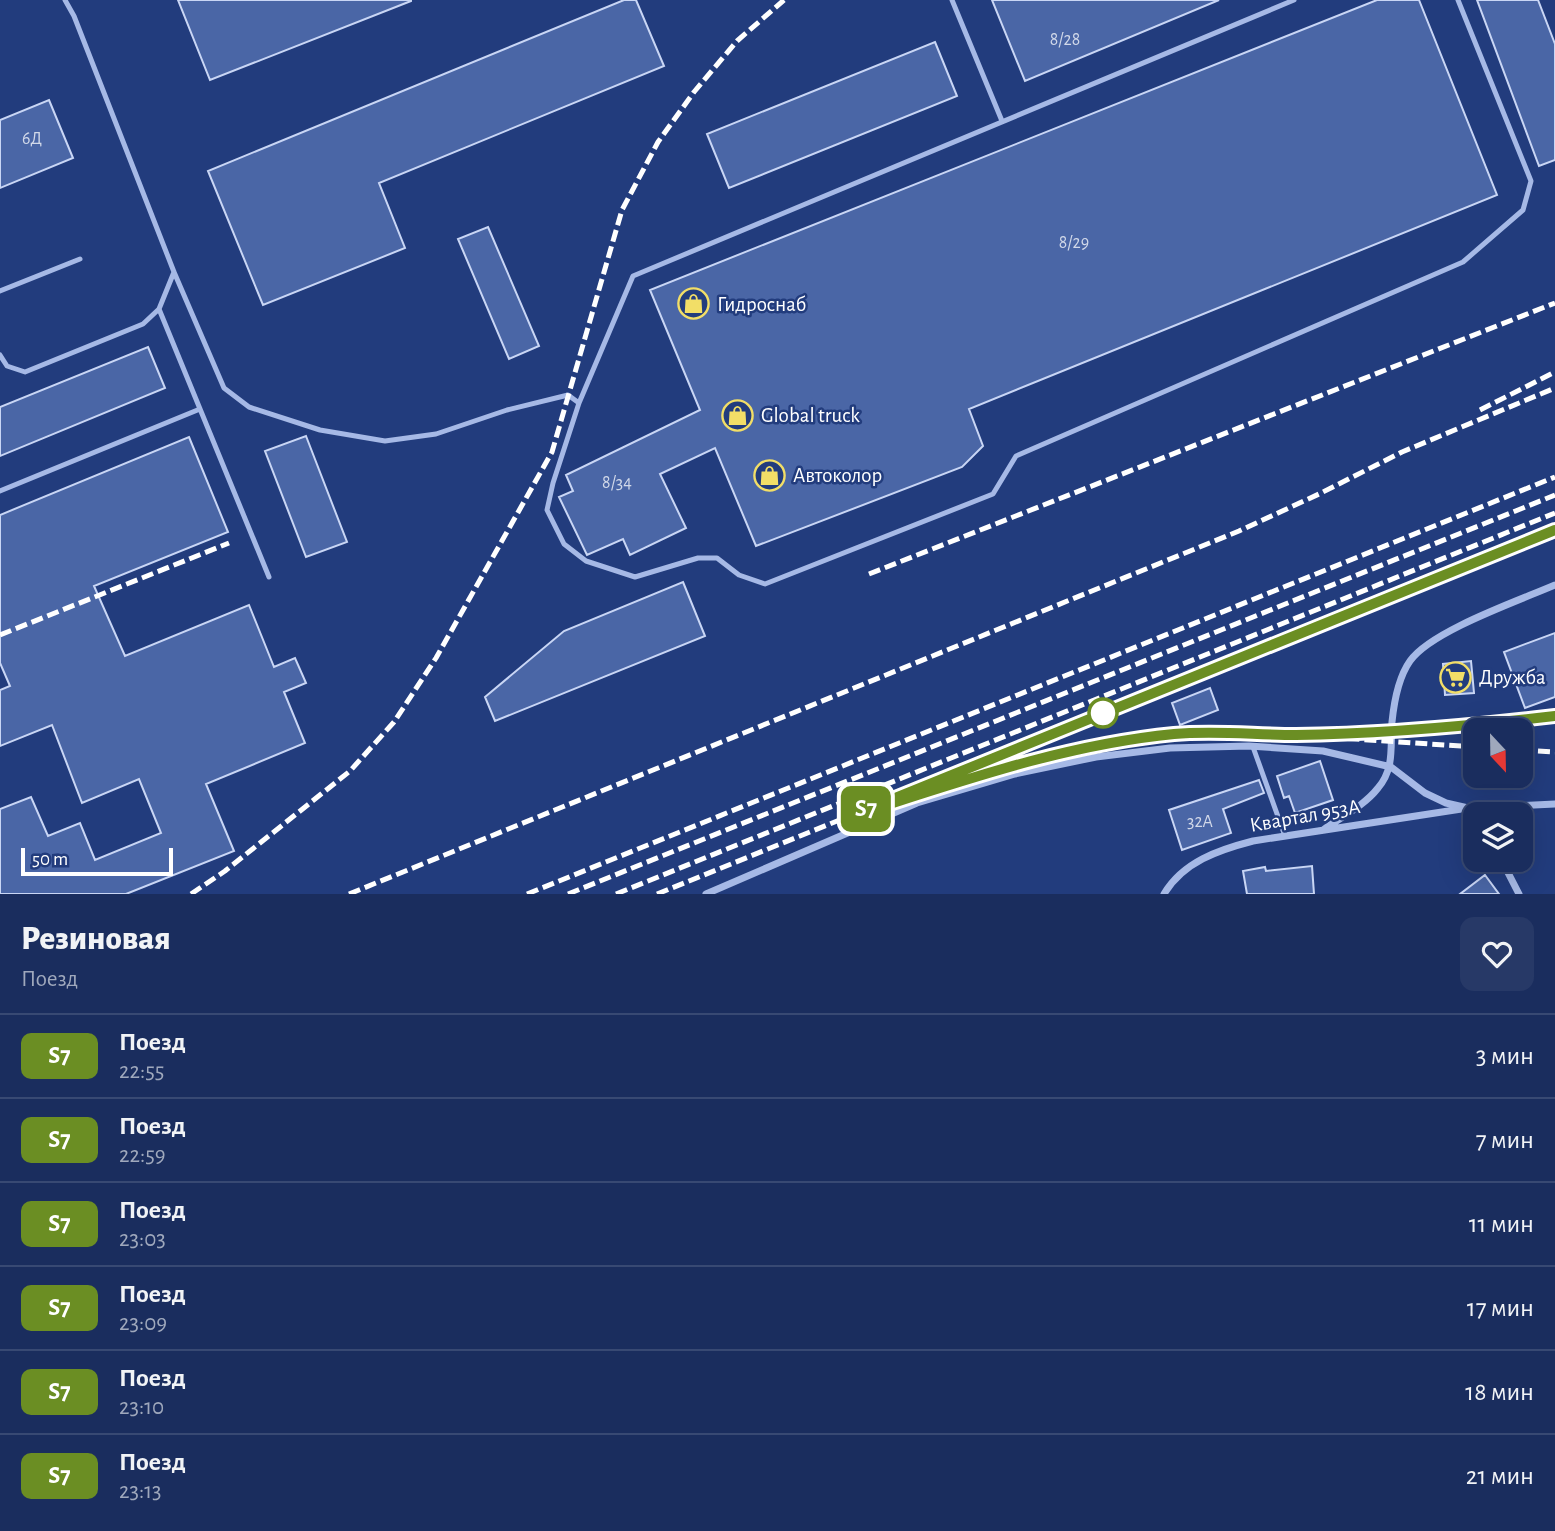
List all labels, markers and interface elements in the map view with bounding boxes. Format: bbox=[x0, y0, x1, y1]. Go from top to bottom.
house number: 8/28 bbox=[1050, 31, 1080, 49]
house number: 6Д bbox=[22, 130, 42, 148]
house number: 8/29 bbox=[1059, 234, 1089, 252]
shop icon: Гидроснаб bbox=[677, 287, 711, 321]
place label: Гидроснаб bbox=[717, 294, 806, 315]
shop icon: Global truck bbox=[721, 398, 755, 432]
place label: Global truck bbox=[761, 405, 860, 426]
shop icon: Автоколор bbox=[753, 458, 787, 492]
place label: Автоколор bbox=[793, 465, 882, 486]
house number: 8/34 bbox=[602, 474, 632, 492]
supermarket icon: Дружба bbox=[1439, 660, 1473, 694]
place label: Дружба bbox=[1479, 667, 1546, 688]
unlabelled marker bbox=[1088, 698, 1118, 728]
north arrow bbox=[1463, 718, 1533, 788]
map controls bbox=[1463, 718, 1533, 872]
line badge: S7 bbox=[834, 786, 898, 832]
street label: Квартал 953А bbox=[1248, 796, 1362, 836]
text: S7 bbox=[855, 797, 877, 821]
button: layers bbox=[1463, 802, 1533, 872]
house number: 32A bbox=[1187, 813, 1214, 831]
scale bar bbox=[21, 845, 173, 877]
text: 50 m bbox=[32, 850, 68, 869]
button: heart bbox=[1460, 917, 1534, 991]
text: Резиновая bbox=[21, 923, 171, 956]
text: Поезд bbox=[21, 968, 78, 991]
text: Поезд bbox=[119, 1029, 186, 1055]
text: 3 мин bbox=[1476, 1043, 1534, 1069]
text: S7 bbox=[48, 1044, 71, 1068]
text: 22:55 bbox=[119, 1060, 164, 1083]
text: Поезд bbox=[119, 1113, 186, 1139]
text: 7 мин bbox=[1476, 1127, 1534, 1153]
text: S7 bbox=[48, 1128, 71, 1152]
text: 22:59 bbox=[119, 1144, 166, 1167]
text: Поезд bbox=[119, 1197, 186, 1223]
text: 11 мин bbox=[1469, 1211, 1534, 1237]
text: S7 bbox=[48, 1212, 71, 1236]
text: 23:03 bbox=[119, 1228, 166, 1251]
text: Поезд bbox=[119, 1281, 186, 1307]
text: 17 мин bbox=[1467, 1295, 1534, 1321]
text: S7 bbox=[48, 1296, 71, 1320]
text: 23:09 bbox=[119, 1312, 167, 1335]
text: Поезд bbox=[119, 1365, 186, 1391]
text: 18 мин bbox=[1465, 1379, 1534, 1405]
text: S7 bbox=[48, 1380, 71, 1404]
text: 23:10 bbox=[119, 1396, 164, 1419]
text: Поезд bbox=[119, 1449, 186, 1475]
text: 21 мин bbox=[1466, 1463, 1534, 1489]
text: S7 bbox=[48, 1464, 71, 1488]
text: 23:13 bbox=[119, 1480, 162, 1503]

